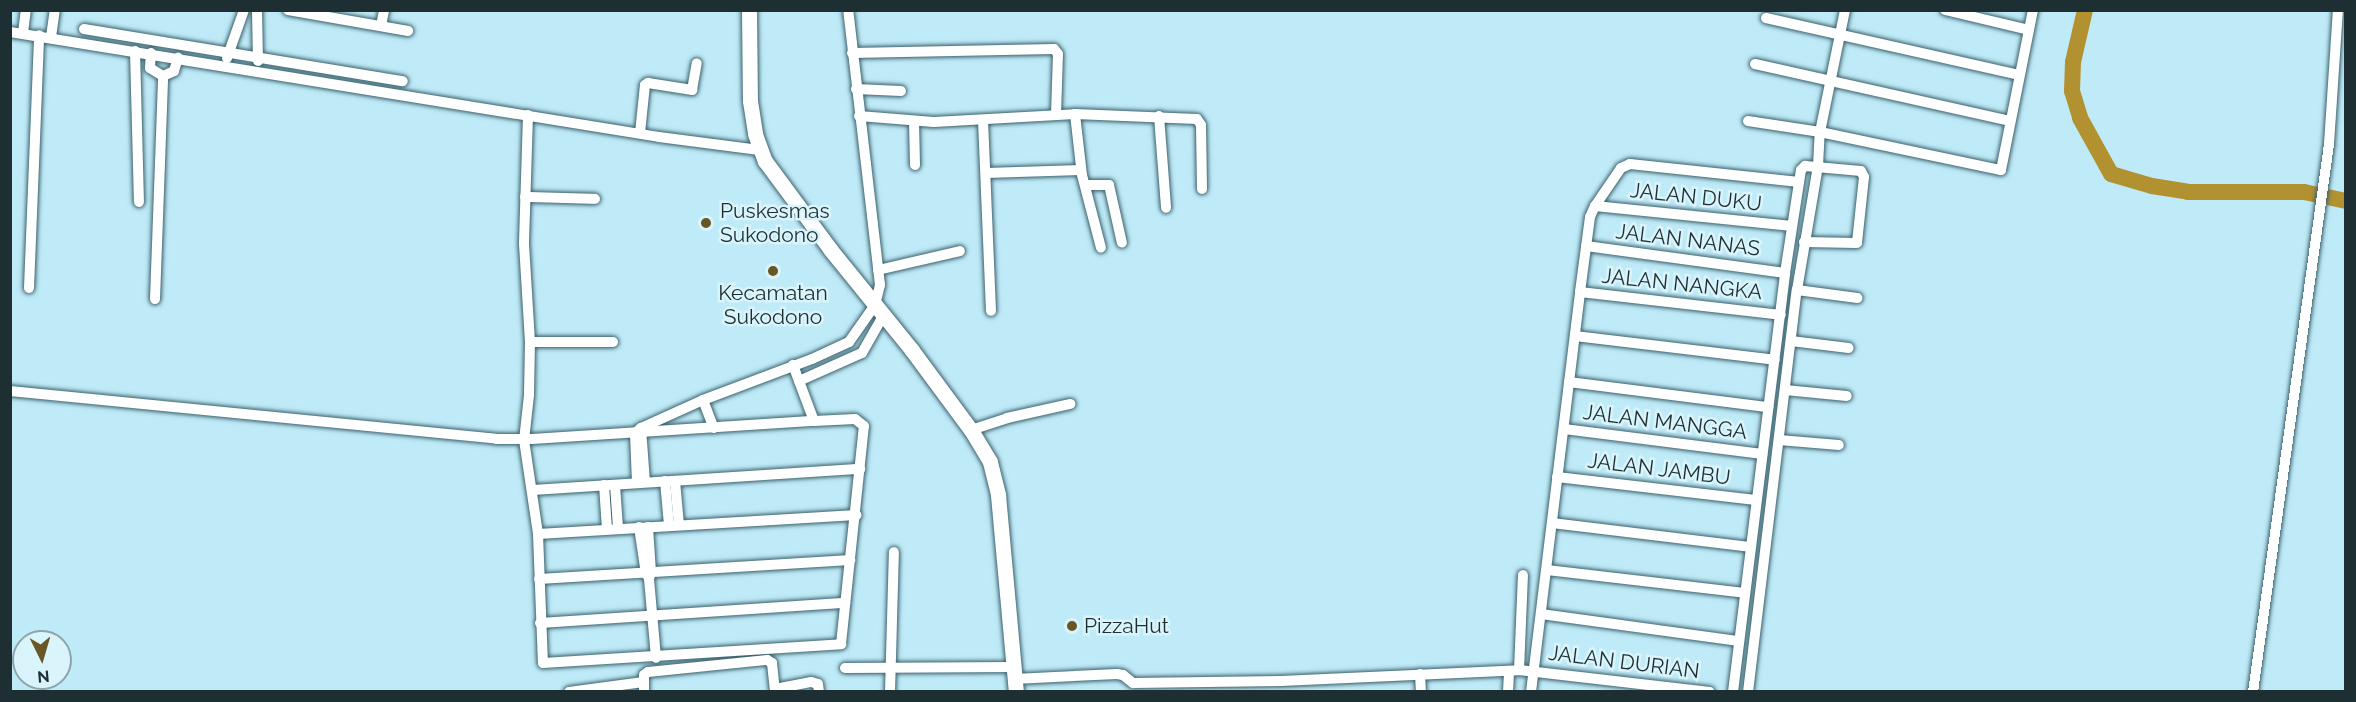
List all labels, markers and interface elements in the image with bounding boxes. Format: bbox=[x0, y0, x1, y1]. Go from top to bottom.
street label: JALAN DUKU bbox=[1629, 178, 1763, 216]
place label: Puskesmas Sukodono bbox=[720, 198, 830, 248]
marker: Puskesmas Sukodono bbox=[697, 214, 715, 232]
street label: JALAN NANAS bbox=[1614, 219, 1762, 261]
street label: JALAN NANGKA bbox=[1600, 263, 1764, 305]
marker: Kecamatan Sukodono bbox=[766, 264, 780, 278]
place label: Kecamatan Sukodono bbox=[718, 280, 828, 330]
street label: JALAN MANGGA bbox=[1582, 399, 1748, 445]
street label: JALAN JAMBU bbox=[1586, 448, 1732, 490]
place label: PizzaHut bbox=[1084, 613, 1169, 639]
marker: PizzaHut bbox=[1065, 619, 1079, 633]
north arrow bbox=[12, 630, 72, 690]
street label: JALAN DURIAN bbox=[1547, 640, 1701, 684]
text: N bbox=[37, 666, 50, 686]

